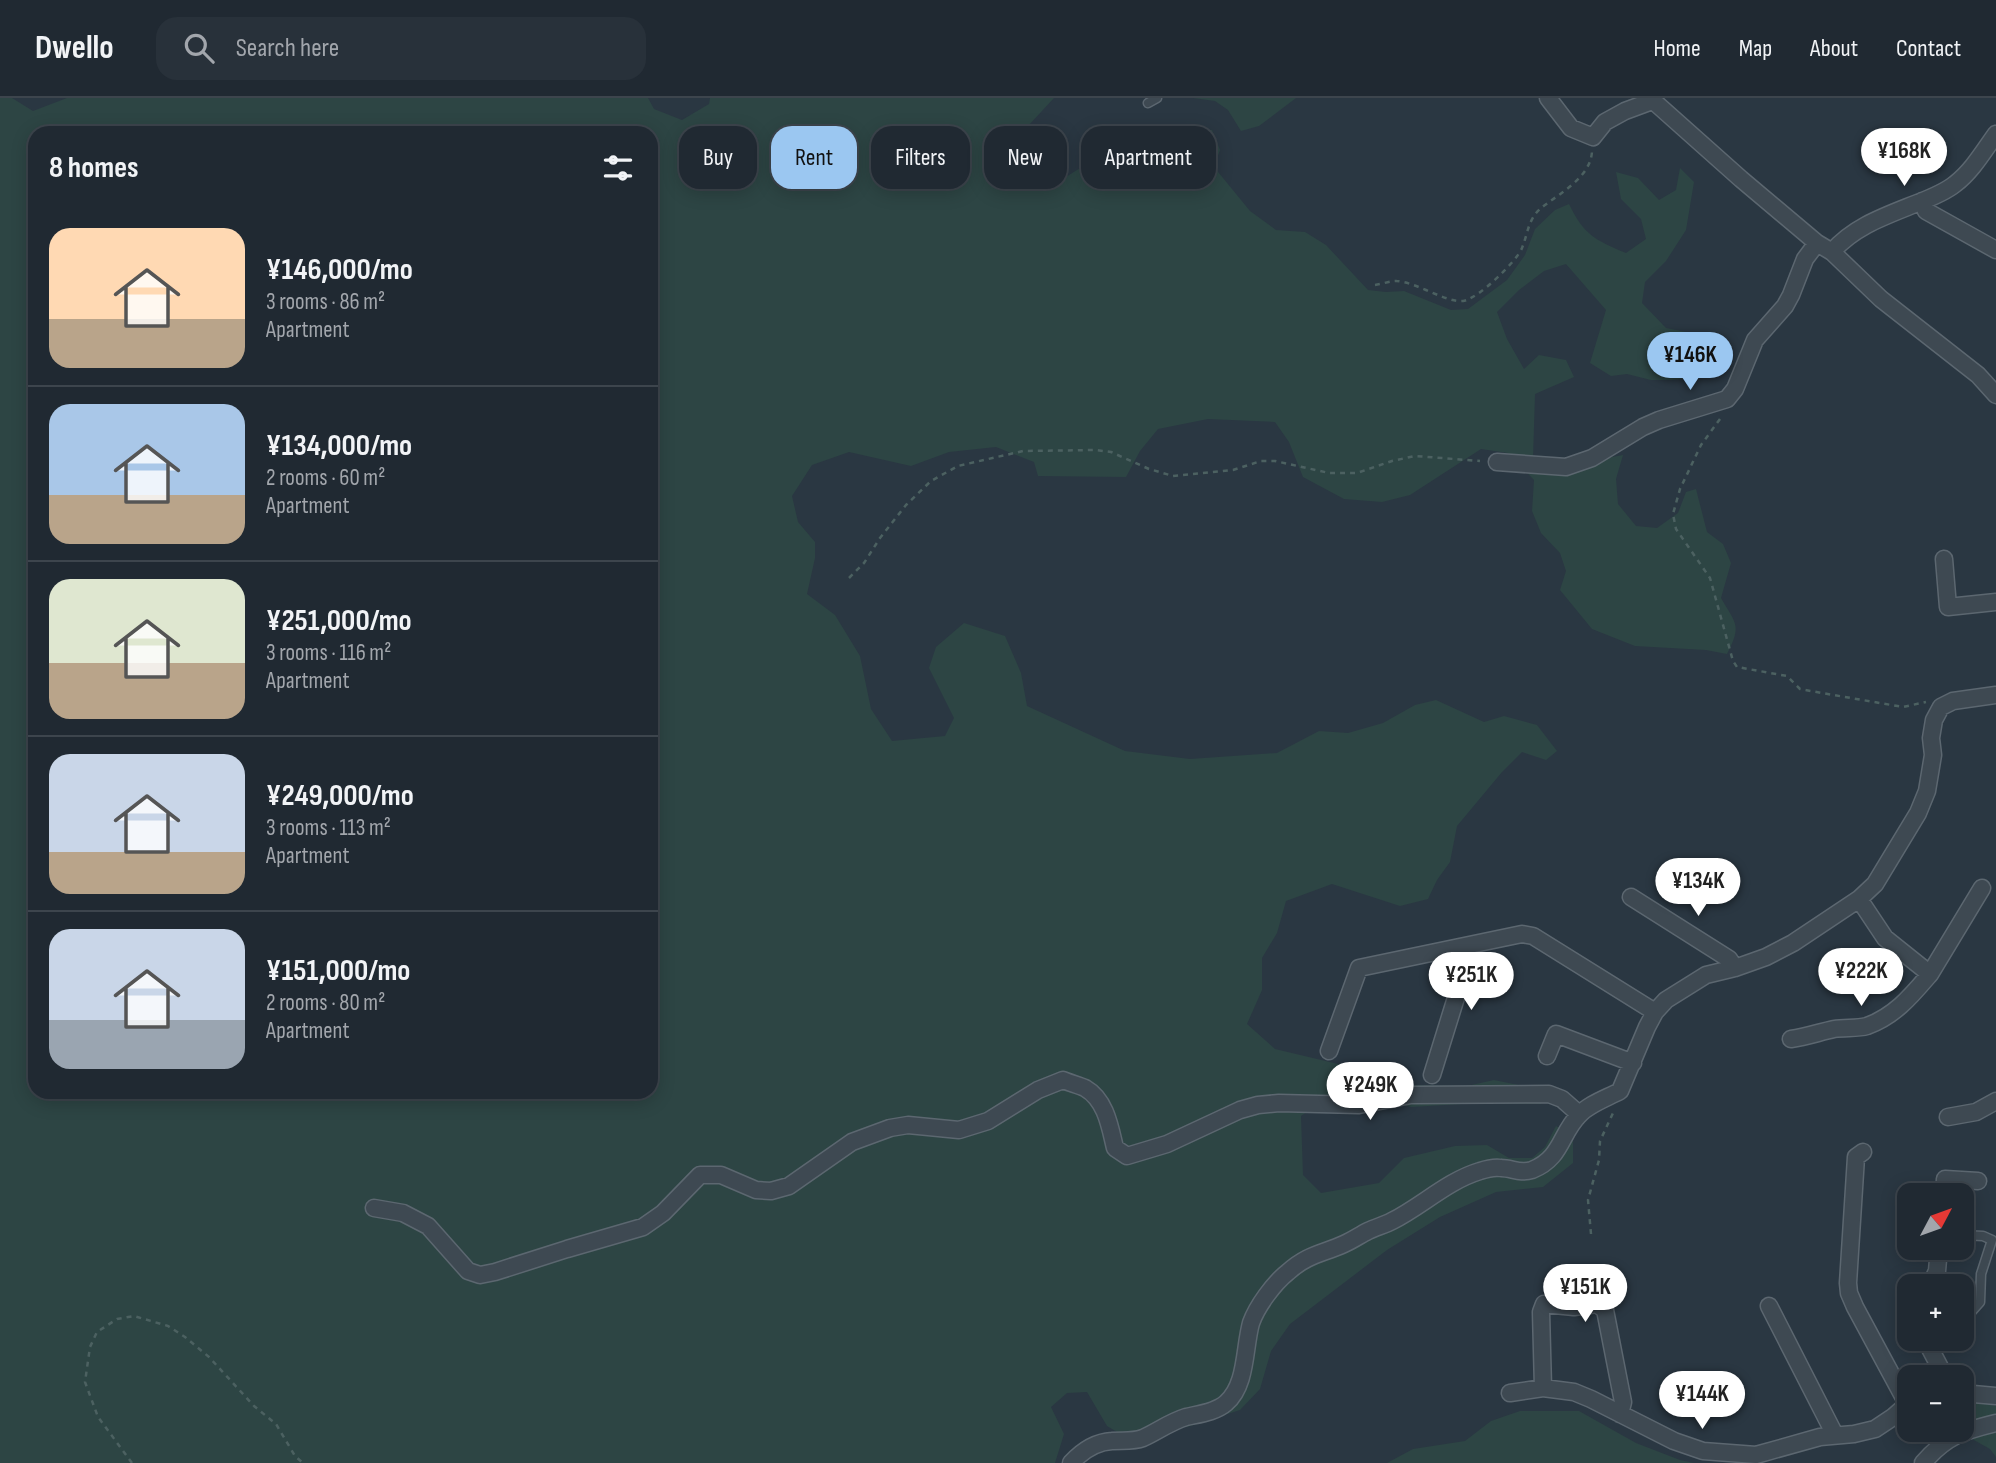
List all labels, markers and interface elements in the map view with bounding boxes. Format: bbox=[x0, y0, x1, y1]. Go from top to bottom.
search box bbox=[156, 17, 646, 80]
text: Dwello bbox=[35, 28, 114, 68]
icon: search bbox=[180, 29, 218, 67]
text: Search here bbox=[236, 33, 339, 64]
text: Home bbox=[1653, 34, 1701, 63]
text: Map bbox=[1739, 34, 1772, 63]
text: About bbox=[1810, 34, 1858, 63]
text: Contact bbox=[1896, 34, 1961, 63]
chip: Buy bbox=[679, 126, 757, 189]
chip: Rent bbox=[771, 126, 857, 189]
chip: Filters bbox=[871, 126, 970, 189]
chip: New bbox=[984, 126, 1067, 189]
chip: Apartment bbox=[1081, 126, 1216, 189]
pin: ¥168K bbox=[1855, 129, 1953, 188]
text: ¥168K bbox=[1877, 137, 1931, 165]
icon: filters bbox=[599, 149, 637, 187]
text: 8 homes bbox=[49, 150, 138, 186]
text: ¥146,000/mo bbox=[266, 252, 413, 288]
icon: home bbox=[105, 256, 189, 340]
text: 3 rooms · 86 m² bbox=[266, 288, 385, 316]
text: Apartment bbox=[266, 316, 350, 344]
pin: ¥146K bbox=[1641, 332, 1739, 392]
text: ¥146K bbox=[1663, 341, 1717, 369]
text: ¥134,000/mo bbox=[266, 428, 412, 464]
icon: home bbox=[105, 432, 189, 516]
text: 2 rooms · 60 m² bbox=[266, 464, 385, 492]
text: Apartment bbox=[266, 492, 350, 520]
text: ¥251,000/mo bbox=[266, 603, 412, 639]
icon: home bbox=[105, 607, 189, 691]
text: 3 rooms · 116 m² bbox=[266, 639, 391, 667]
text: Apartment bbox=[266, 667, 350, 695]
text: ¥249,000/mo bbox=[266, 778, 414, 814]
icon: home bbox=[105, 782, 189, 866]
text: 3 rooms · 113 m² bbox=[266, 814, 391, 842]
text: Apartment bbox=[266, 842, 350, 870]
pin: ¥134K bbox=[1649, 858, 1747, 918]
text: ¥134K bbox=[1671, 867, 1725, 895]
pin: ¥222K bbox=[1812, 948, 1910, 1008]
text: ¥151,000/mo bbox=[266, 953, 410, 989]
pin: ¥251K bbox=[1422, 953, 1520, 1012]
icon: home bbox=[105, 957, 189, 1041]
text: ¥222K bbox=[1834, 957, 1888, 985]
text: ¥251K bbox=[1445, 961, 1497, 989]
text: 2 rooms · 80 m² bbox=[266, 989, 385, 1017]
text: Apartment bbox=[266, 1017, 350, 1045]
pin: ¥249K bbox=[1321, 1062, 1419, 1122]
text: ¥249K bbox=[1343, 1071, 1397, 1099]
north arrow bbox=[1897, 1183, 1974, 1260]
map controls bbox=[1897, 1183, 1974, 1442]
pin: ¥151K bbox=[1536, 1264, 1634, 1324]
text: ¥151K bbox=[1559, 1273, 1611, 1301]
button: + bbox=[1897, 1274, 1974, 1351]
button: − bbox=[1897, 1365, 1974, 1442]
pin: ¥144K bbox=[1653, 1372, 1751, 1431]
text: ¥144K bbox=[1675, 1380, 1729, 1408]

